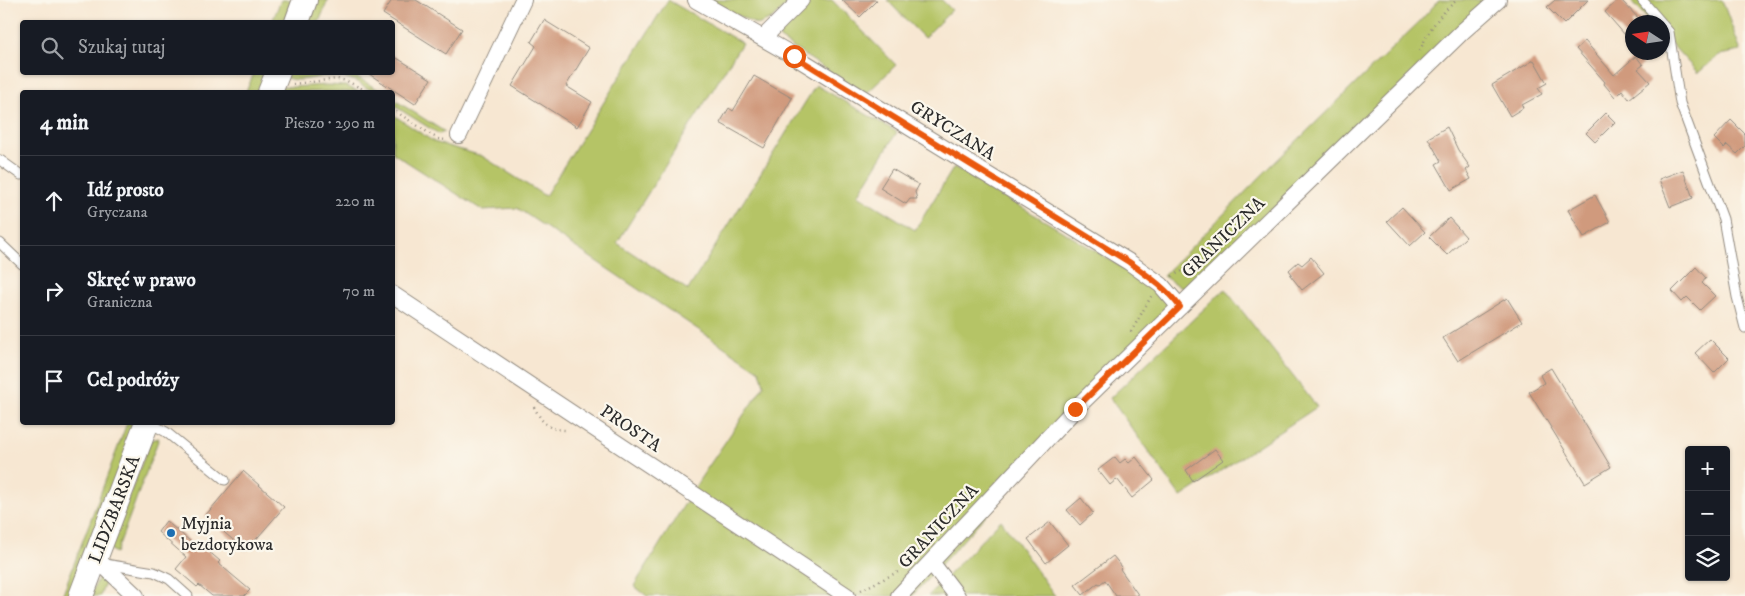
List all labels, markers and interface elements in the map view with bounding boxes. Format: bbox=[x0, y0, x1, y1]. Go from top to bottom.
north arrow bbox=[1625, 15, 1670, 60]
search box bbox=[20, 20, 395, 75]
icon: search bbox=[38, 34, 66, 62]
text: Szukaj tutaj bbox=[78, 36, 165, 59]
route start bbox=[783, 45, 806, 68]
street label: GRYCZANA bbox=[906, 96, 1000, 166]
text: 4 min bbox=[40, 110, 89, 136]
text: Pieszo · 290 m bbox=[284, 113, 375, 133]
text: Idź prosto bbox=[87, 179, 164, 202]
icon: ahead bbox=[40, 187, 68, 215]
text: 220 m bbox=[335, 191, 375, 211]
street label: GRANICZNA bbox=[1177, 192, 1270, 283]
text: Gryczana bbox=[87, 202, 147, 222]
text: Skręć w prawo bbox=[87, 269, 196, 292]
icon: right bbox=[40, 277, 68, 305]
text: 70 m bbox=[343, 281, 375, 301]
text: Graniczna bbox=[87, 292, 152, 312]
icon: arrive bbox=[40, 367, 68, 395]
text: Cel podróży bbox=[87, 369, 179, 392]
route end bbox=[1064, 398, 1087, 421]
street label: PROSTA bbox=[596, 400, 666, 458]
map controls bbox=[1685, 446, 1730, 581]
button: + bbox=[1685, 446, 1730, 491]
street label: LIDZBARSKA bbox=[84, 452, 146, 566]
street label: GRANICZNA bbox=[894, 480, 984, 573]
button: − bbox=[1685, 491, 1730, 536]
place label: Myjnia bezdotykowa bbox=[181, 513, 273, 556]
marker: Myjnia bezdotykowa bbox=[165, 527, 177, 539]
button: layers bbox=[1685, 536, 1730, 581]

